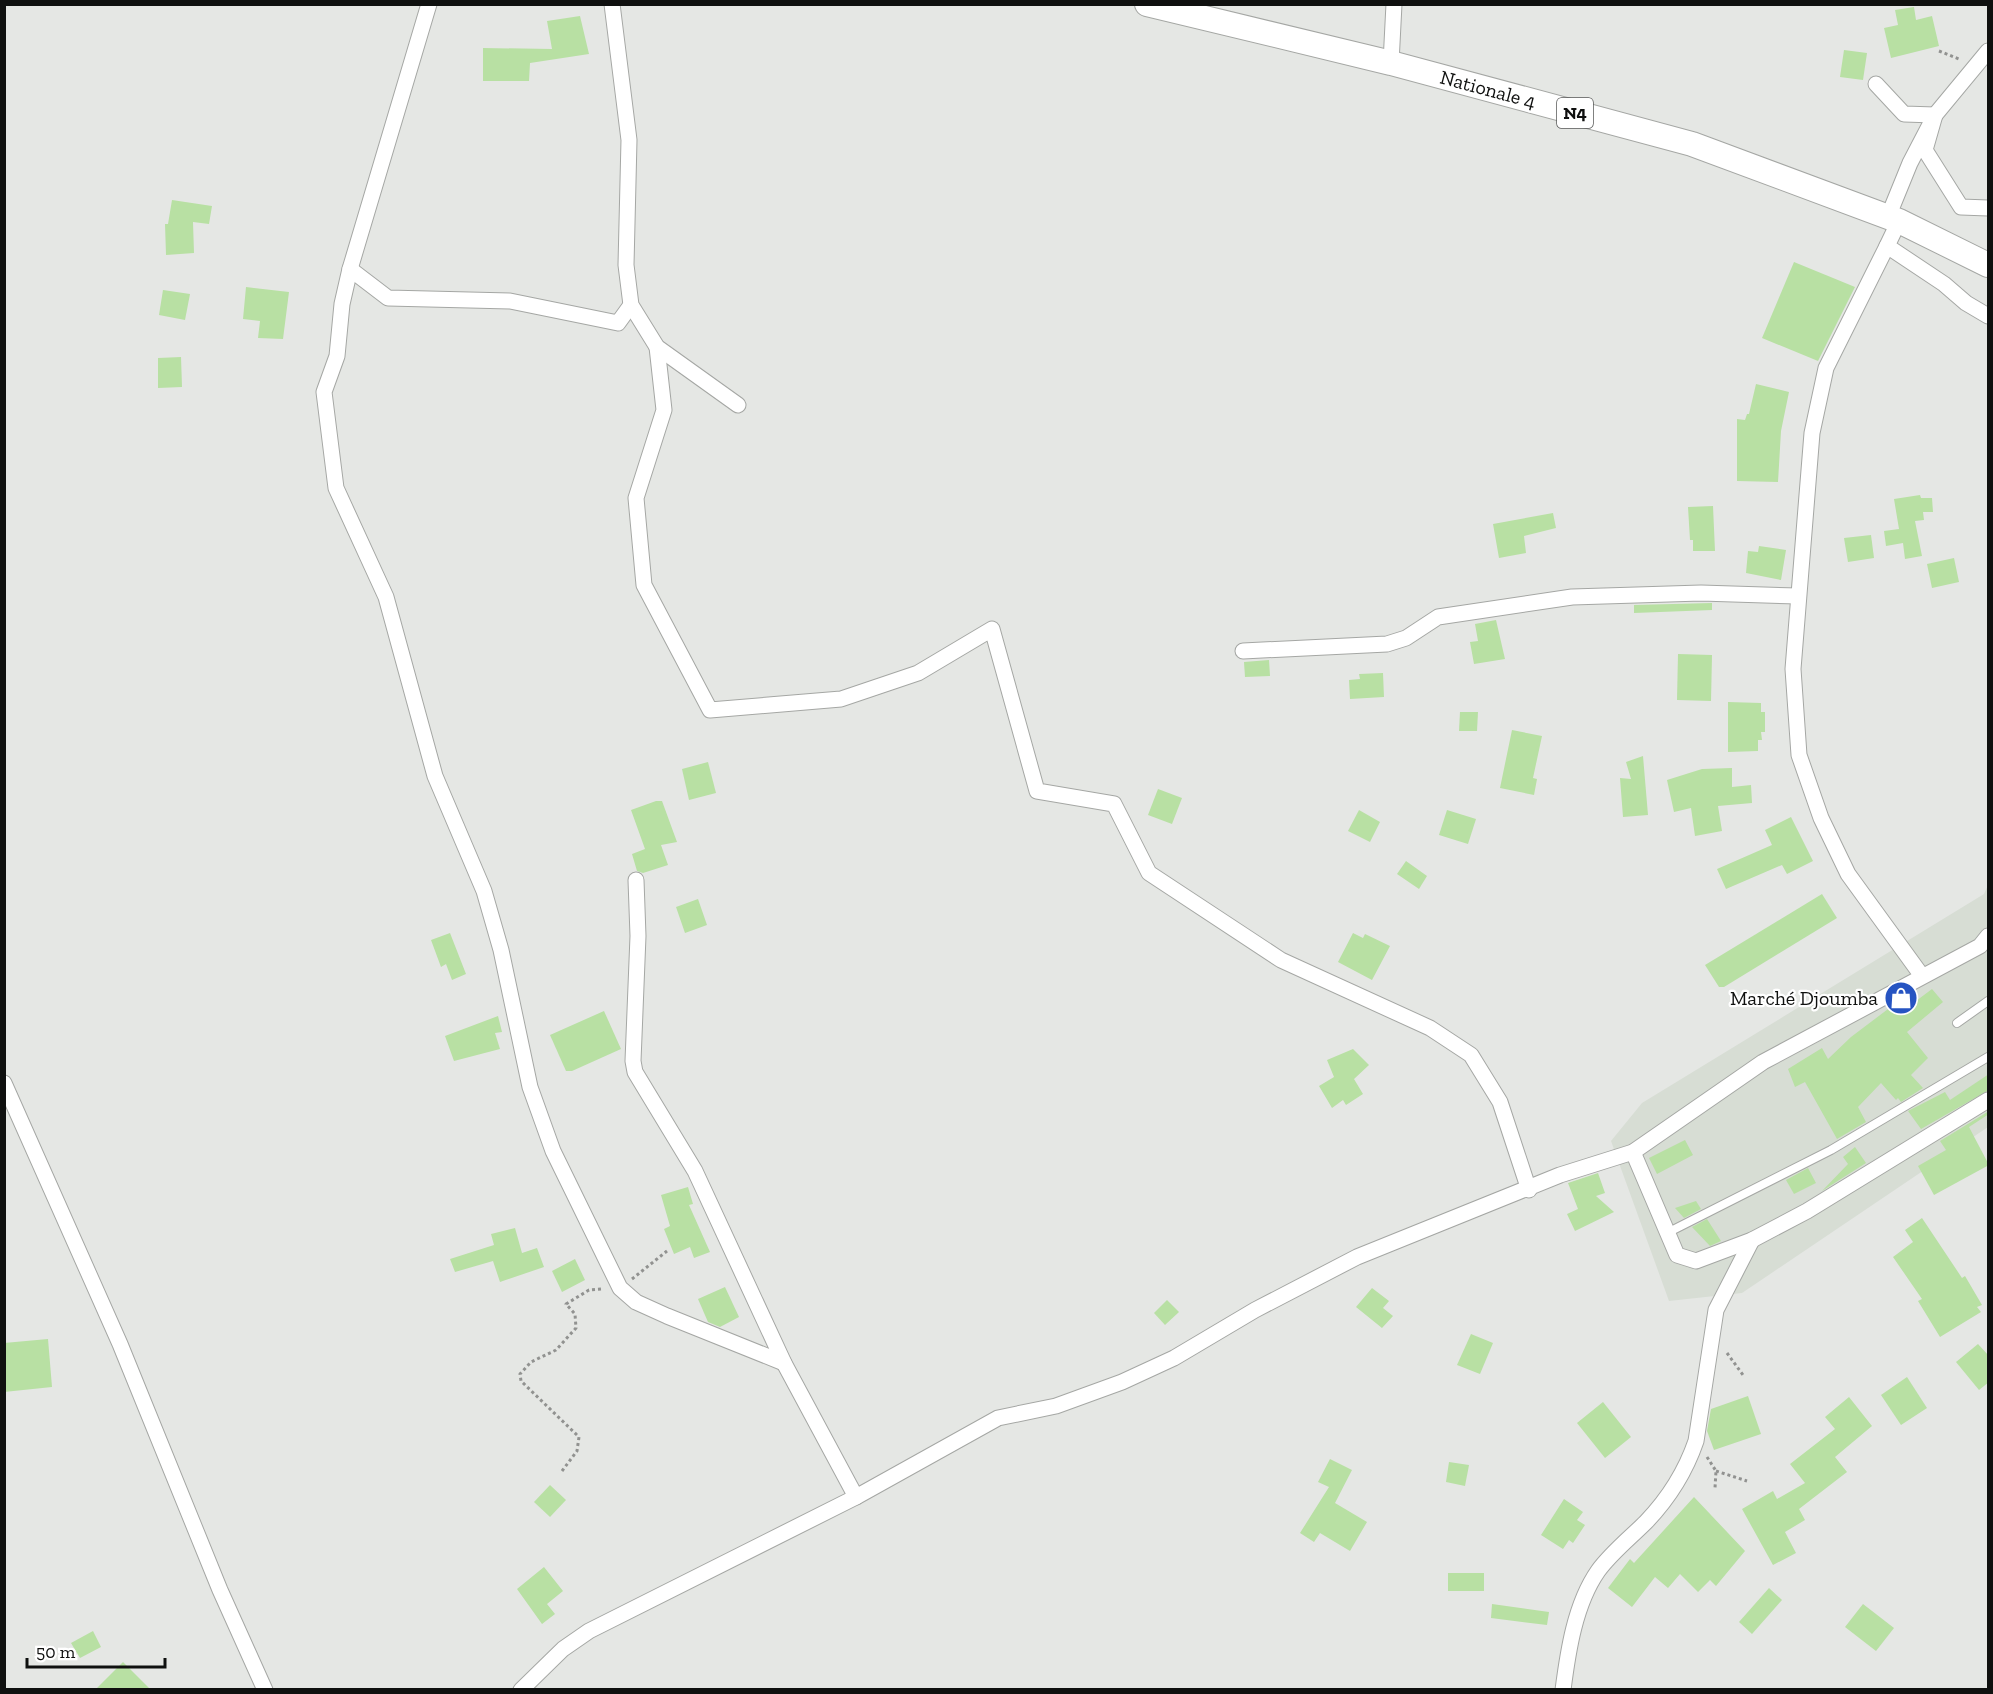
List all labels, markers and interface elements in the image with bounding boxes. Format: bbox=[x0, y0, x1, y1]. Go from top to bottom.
street label: Nationale 4 bbox=[1437, 65, 1539, 113]
road number: N4 bbox=[1557, 98, 1593, 128]
shop icon: Marché Djoumba bbox=[1883, 980, 1919, 1016]
place label: Marché Djoumba bbox=[1730, 986, 1878, 1010]
scale bar bbox=[27, 1631, 165, 1669]
text: 50 m bbox=[36, 1641, 76, 1663]

